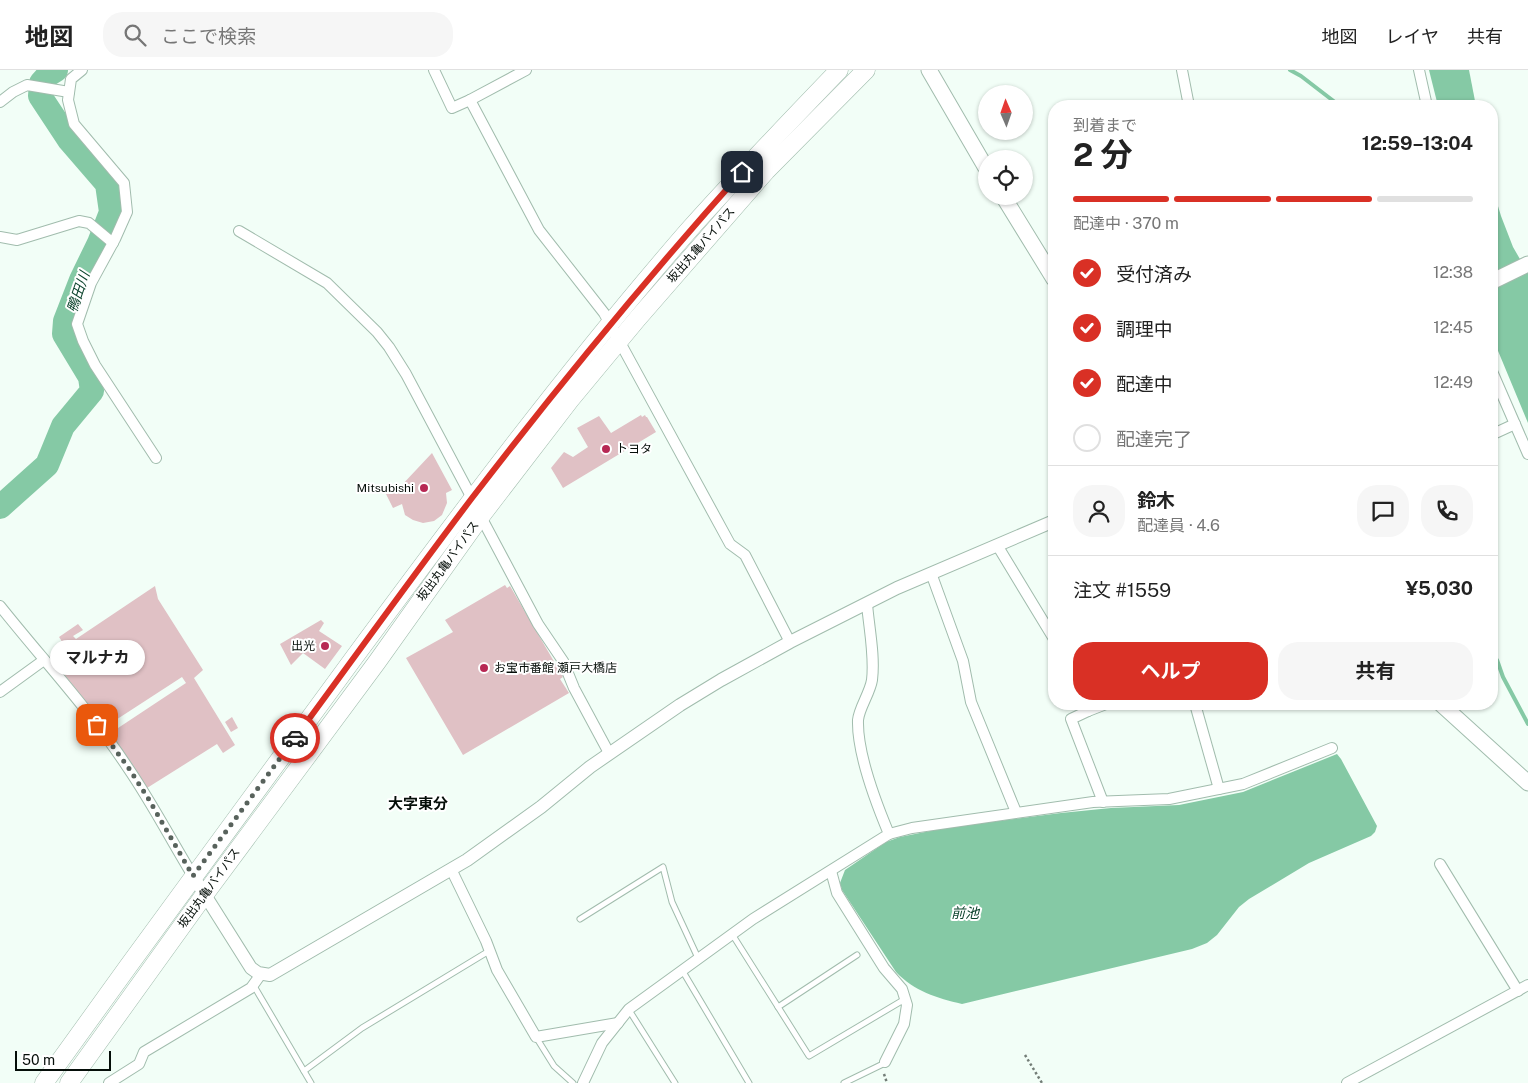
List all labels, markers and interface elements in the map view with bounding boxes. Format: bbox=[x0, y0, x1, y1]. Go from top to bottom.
search box bbox=[103, 12, 453, 57]
icon: search bbox=[121, 21, 149, 49]
text: 地図 bbox=[25, 22, 73, 50]
text: ここで検索 bbox=[161, 25, 256, 47]
text: 地図 bbox=[1322, 26, 1358, 47]
text: レイヤ bbox=[1386, 26, 1439, 47]
text: 共有 bbox=[1467, 26, 1503, 47]
north arrow bbox=[978, 85, 1032, 140]
map controls bbox=[978, 85, 1033, 205]
text: 到着まで bbox=[1073, 116, 1137, 135]
text: 12:59–13:04 bbox=[1362, 132, 1473, 154]
text: 2 分 bbox=[1073, 136, 1133, 173]
button: locate bbox=[978, 150, 1033, 205]
pin bbox=[721, 151, 763, 193]
icon: home bbox=[728, 158, 756, 186]
street label: 坂出丸亀バイパス bbox=[664, 204, 738, 286]
text: 配達中 · 370 m bbox=[1073, 214, 1179, 233]
icon: check bbox=[1073, 259, 1101, 287]
text: 受付済み bbox=[1116, 263, 1192, 285]
text: 12:38 bbox=[1433, 263, 1473, 282]
water label: 鴨田川 bbox=[64, 268, 93, 314]
icon: check bbox=[1073, 314, 1101, 342]
text: 調理中 bbox=[1116, 318, 1173, 340]
text: 12:45 bbox=[1433, 318, 1473, 337]
icon: check bbox=[1073, 369, 1101, 397]
text: 配達中 bbox=[1116, 373, 1173, 395]
text: 12:49 bbox=[1433, 373, 1473, 392]
text: 配達完了 bbox=[1116, 428, 1192, 450]
place label: トヨタ bbox=[616, 442, 652, 456]
marker: トヨタ bbox=[600, 443, 612, 455]
place label: Mitsubishi bbox=[357, 481, 414, 495]
marker: Mitsubishi bbox=[418, 482, 430, 494]
button: person bbox=[1073, 485, 1125, 537]
button: chat bbox=[1357, 485, 1409, 537]
button: phone bbox=[1421, 485, 1473, 537]
text: 鈴木 bbox=[1137, 489, 1175, 511]
text: 配達員 · 4.6 bbox=[1137, 516, 1220, 535]
street label: 坂出丸亀バイパス bbox=[414, 518, 482, 604]
text: ¥5,030 bbox=[1405, 577, 1473, 599]
text: 注文 #1559 bbox=[1073, 579, 1171, 601]
place label: 出光 bbox=[291, 639, 315, 653]
callout: マルナカ bbox=[49, 640, 144, 675]
marker: 出光 bbox=[319, 640, 331, 652]
button: ヘルプ bbox=[1073, 642, 1268, 700]
button: 共有 bbox=[1278, 642, 1473, 700]
text: マルナカ bbox=[65, 648, 130, 667]
place label: お宝市番館 瀬戸大橋店 bbox=[494, 661, 617, 675]
marker: お宝市番館 瀬戸大橋店 bbox=[478, 662, 490, 674]
pin bbox=[76, 704, 118, 746]
icon: bag bbox=[83, 711, 111, 739]
courier bbox=[270, 713, 320, 763]
icon: car bbox=[281, 724, 309, 752]
district label: 大字東分 bbox=[388, 795, 448, 812]
street label: 坂出丸亀バイパス bbox=[175, 845, 243, 931]
water label: 前池 bbox=[951, 905, 981, 921]
scale bar bbox=[15, 1048, 111, 1071]
text: 50 m bbox=[22, 1052, 55, 1068]

